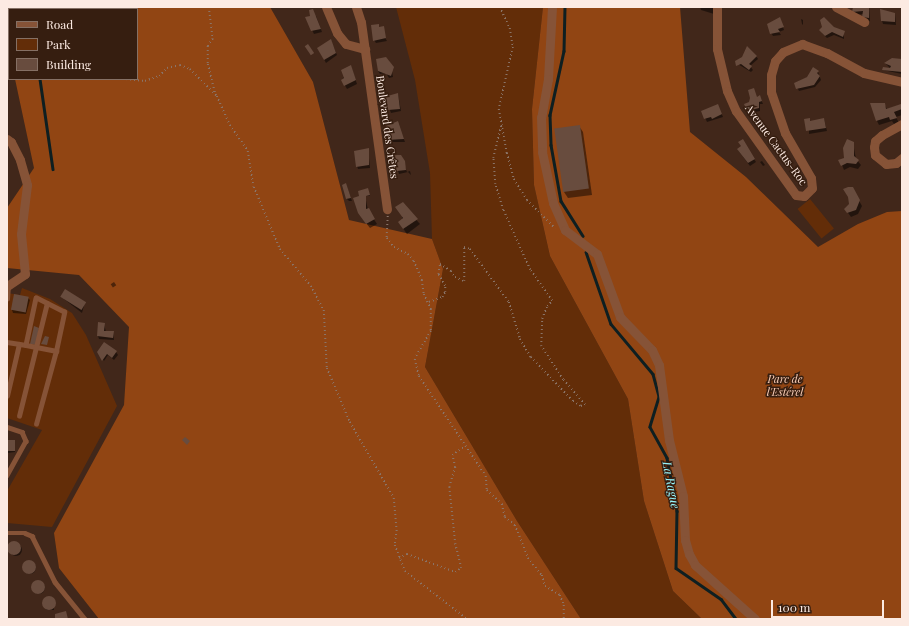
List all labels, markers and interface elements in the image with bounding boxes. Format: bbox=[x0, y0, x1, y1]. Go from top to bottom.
legend bbox=[8, 8, 138, 80]
text: Road bbox=[46, 16, 73, 32]
text: Park bbox=[46, 36, 71, 52]
text: Building bbox=[46, 56, 91, 72]
street label: Boulevard des Crêtes bbox=[373, 74, 401, 180]
street label: Avenue Cactus-Roc bbox=[742, 102, 810, 188]
park label: Parc de l'Estérel bbox=[767, 373, 803, 399]
water label: La Rague bbox=[659, 460, 683, 510]
scale bar bbox=[773, 592, 886, 618]
text: 100 m bbox=[778, 599, 810, 615]

